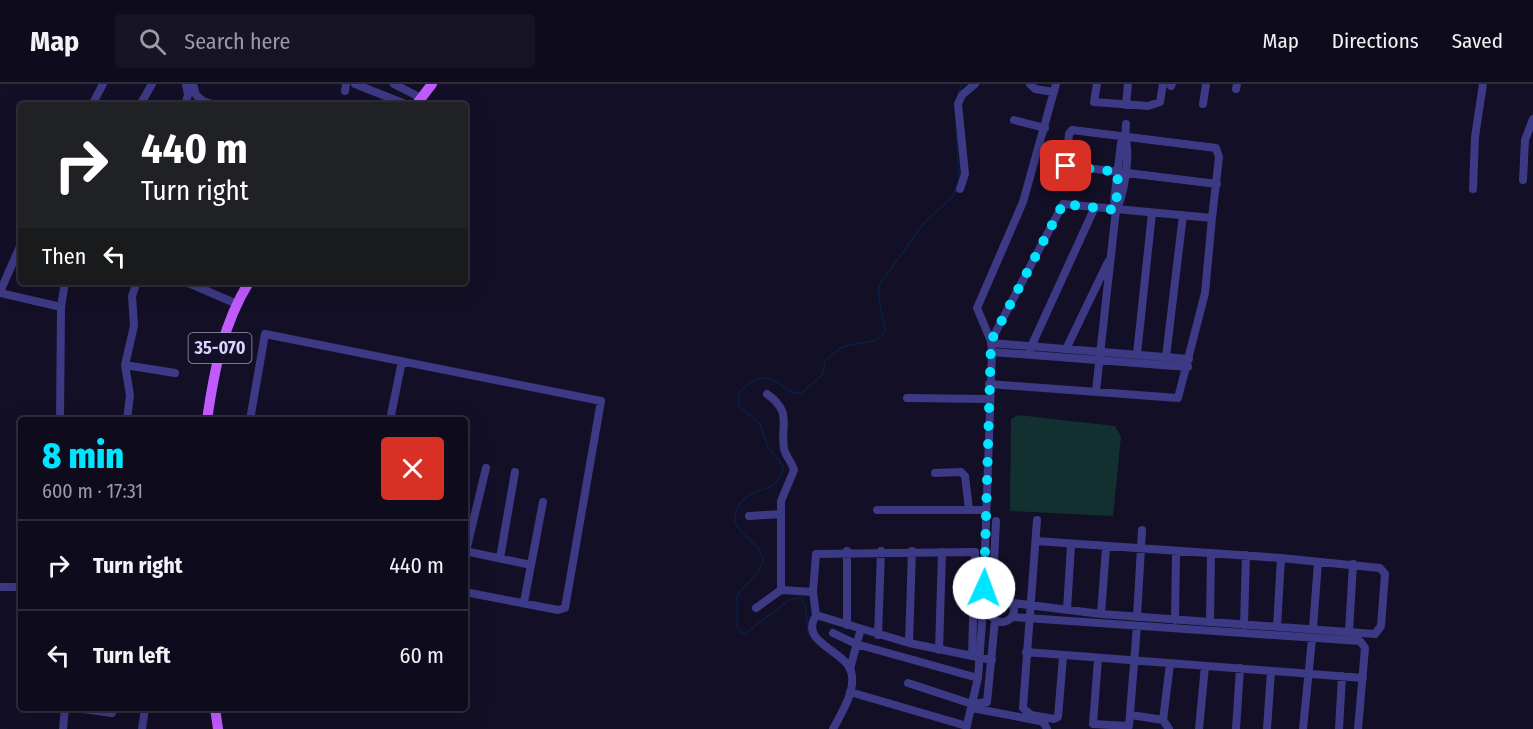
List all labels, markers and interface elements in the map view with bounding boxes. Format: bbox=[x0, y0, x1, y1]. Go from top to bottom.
search box bbox=[115, 14, 535, 68]
text: Map bbox=[30, 25, 79, 58]
icon: search bbox=[136, 25, 169, 58]
text: Search here bbox=[184, 28, 290, 55]
text: Map bbox=[1262, 28, 1299, 54]
text: Directions bbox=[1332, 28, 1419, 54]
text: Saved bbox=[1452, 28, 1503, 54]
text: 440 m bbox=[141, 124, 248, 174]
icon: right bbox=[42, 126, 120, 204]
pin bbox=[1040, 140, 1091, 191]
icon: arrive bbox=[1049, 149, 1082, 182]
text: Turn right bbox=[141, 175, 249, 207]
icon: left bbox=[98, 240, 131, 273]
text: Then bbox=[42, 243, 86, 270]
road number: 35-070 bbox=[188, 333, 252, 363]
text: 8 min bbox=[42, 434, 124, 478]
button: close bbox=[381, 437, 444, 500]
text: 600 m · 17:31 bbox=[42, 479, 143, 503]
icon: right bbox=[42, 549, 75, 582]
text: Turn right bbox=[93, 552, 182, 579]
text: 440 m bbox=[389, 552, 444, 579]
position arrow bbox=[952, 556, 1016, 620]
icon: left bbox=[42, 639, 75, 672]
text: Turn left bbox=[93, 642, 171, 669]
text: 60 m bbox=[400, 642, 444, 669]

